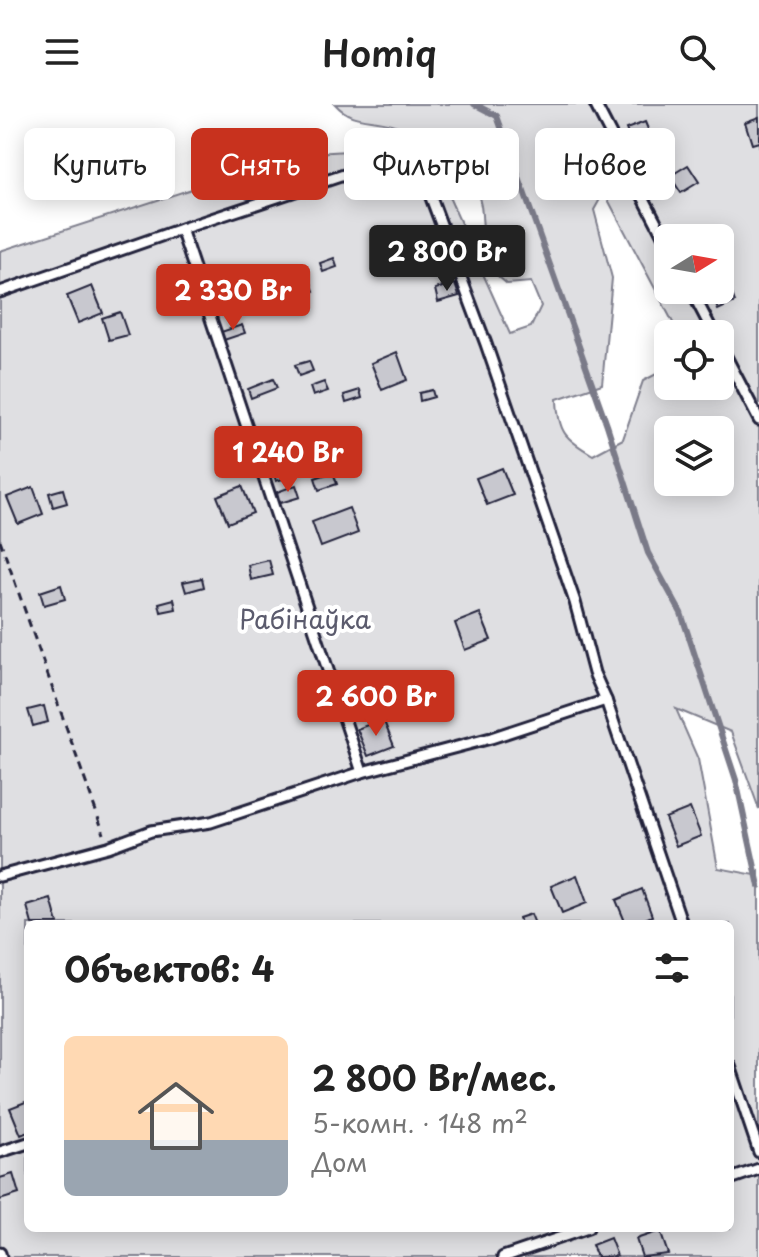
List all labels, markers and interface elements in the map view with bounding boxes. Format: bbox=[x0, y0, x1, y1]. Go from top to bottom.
text: Homiq bbox=[322, 25, 437, 79]
icon: menu bbox=[40, 30, 84, 74]
icon: search bbox=[675, 30, 719, 74]
chip: Купить bbox=[24, 128, 175, 200]
chip: Снять bbox=[191, 128, 328, 200]
chip: Фильтры bbox=[344, 128, 519, 200]
chip: Новое bbox=[535, 128, 675, 200]
north arrow bbox=[654, 224, 734, 304]
map controls bbox=[654, 224, 734, 496]
pin: 2 800 Br bbox=[364, 225, 530, 293]
text: 2 800 Br bbox=[387, 231, 507, 270]
pin: 2 330 Br bbox=[150, 264, 316, 332]
text: 2 330 Br bbox=[174, 270, 292, 309]
button: locate bbox=[654, 320, 734, 400]
button: layers bbox=[654, 416, 734, 496]
pin: 1 240 Br bbox=[205, 426, 371, 494]
text: 1 240 Br bbox=[232, 432, 344, 471]
park label: Рабінаўка bbox=[239, 599, 372, 638]
pin: 2 600 Br bbox=[293, 670, 459, 738]
text: 2 600 Br bbox=[315, 676, 437, 715]
text: Объектов: 4 bbox=[64, 942, 275, 994]
icon: filters bbox=[650, 946, 694, 990]
text: 2 800 Br/мес. bbox=[312, 1051, 557, 1103]
icon: home bbox=[128, 1068, 224, 1164]
text: 5-комн. · 148 m² bbox=[312, 1103, 528, 1142]
text: Дом bbox=[312, 1142, 368, 1181]

